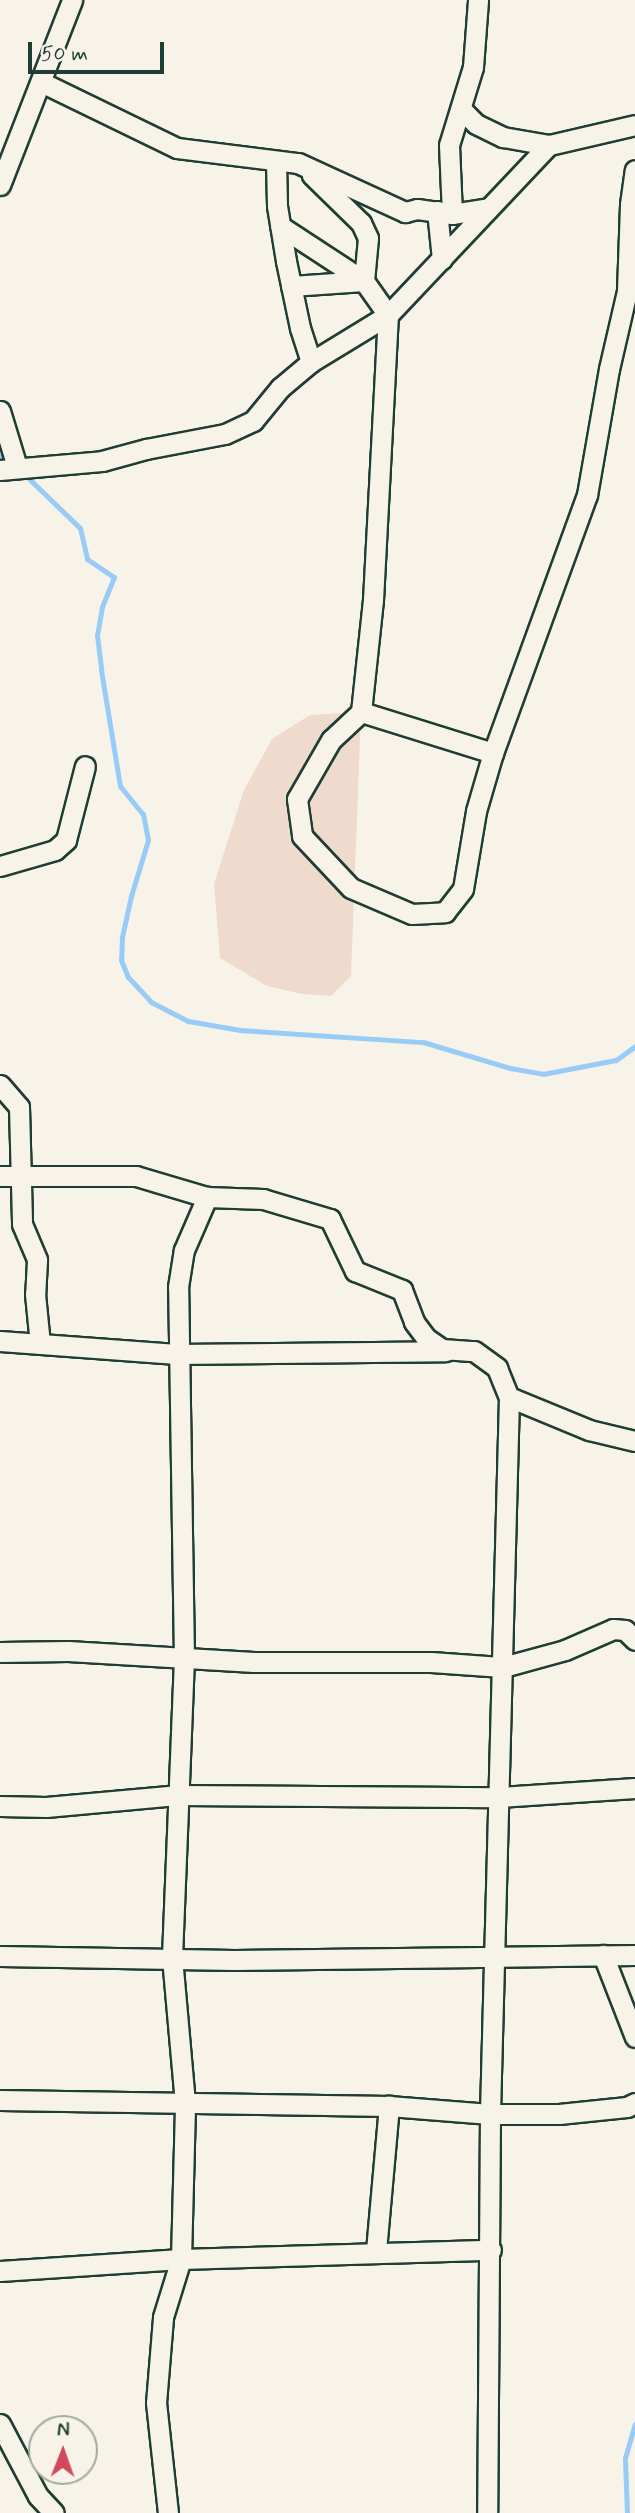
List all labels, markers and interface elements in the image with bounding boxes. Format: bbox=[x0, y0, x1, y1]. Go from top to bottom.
scale bar bbox=[32, 28, 168, 72]
text: 50 m bbox=[41, 40, 88, 68]
north arrow bbox=[28, 2415, 98, 2485]
text: N bbox=[57, 2418, 70, 2443]

